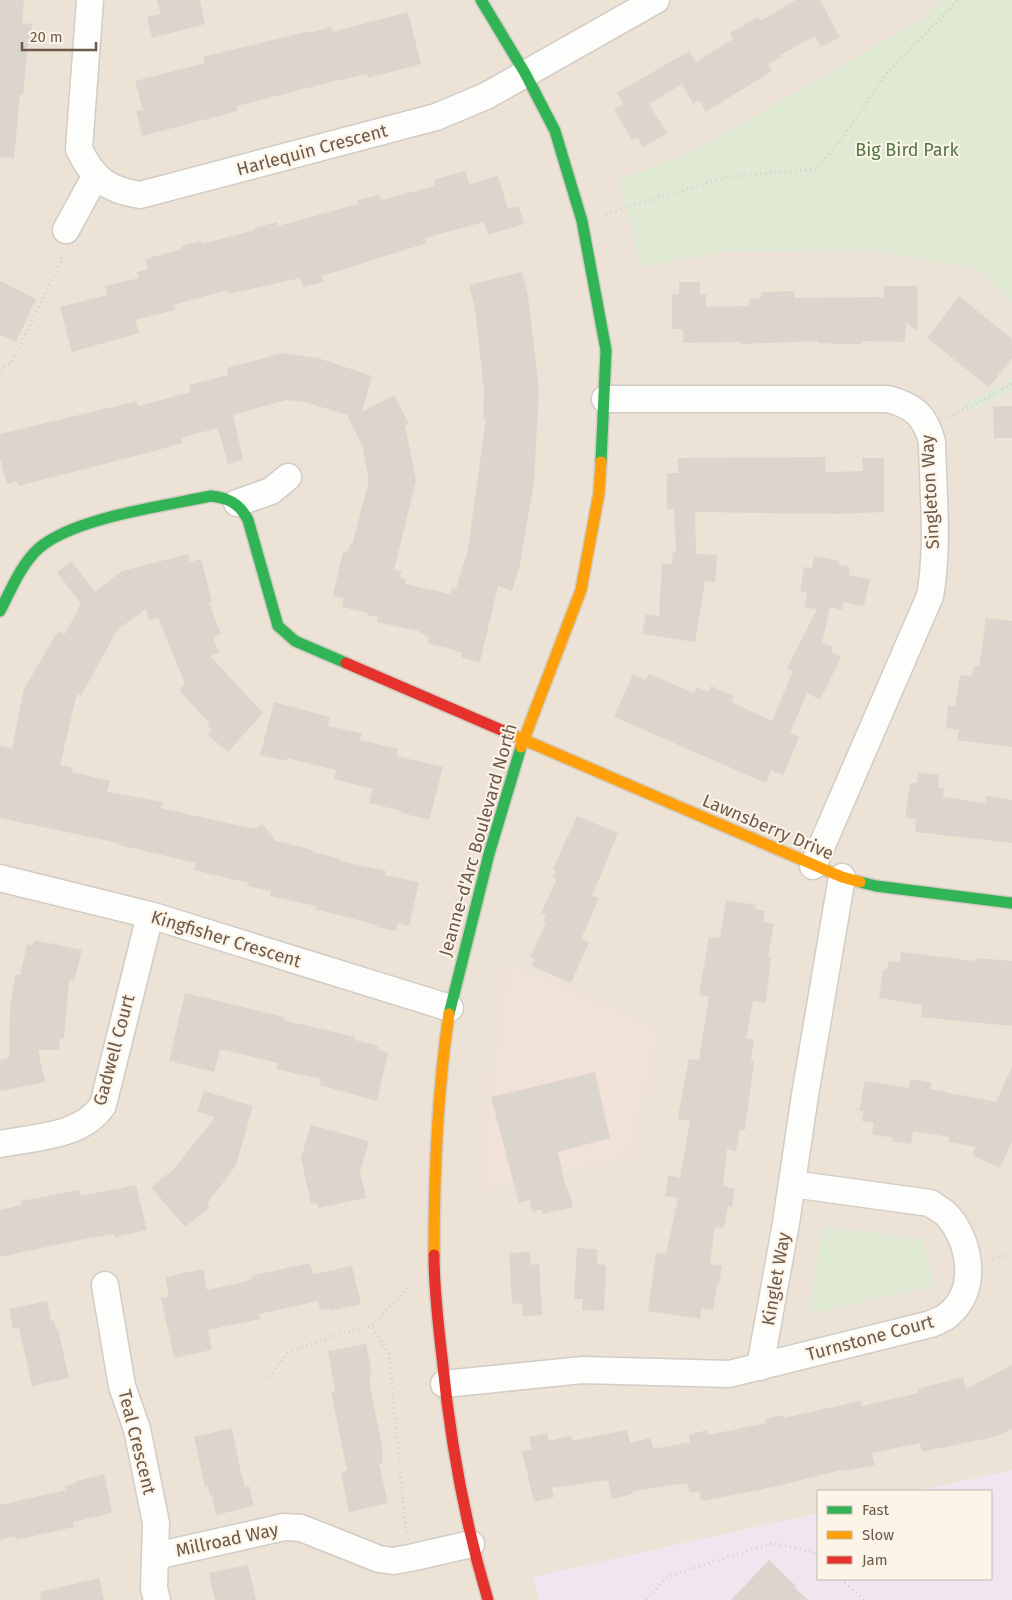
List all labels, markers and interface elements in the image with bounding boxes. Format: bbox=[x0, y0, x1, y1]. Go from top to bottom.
scale bar bbox=[22, 20, 96, 52]
text: 20 m bbox=[30, 28, 63, 46]
street label: Harlequin Crescent bbox=[234, 119, 390, 181]
park label: Big Bird Park bbox=[855, 139, 960, 161]
street label: Singleton Way bbox=[916, 434, 944, 550]
street label: Jeanne-d'Arc Boulevard North bbox=[434, 721, 522, 959]
street label: Lawnsberry Drive bbox=[699, 789, 837, 865]
street label: Kingfisher Crescent bbox=[148, 906, 304, 972]
street label: Gadwell Court bbox=[89, 992, 140, 1108]
street label: Kinglet Way bbox=[757, 1230, 795, 1327]
street label: Turnstone Court bbox=[804, 1310, 937, 1366]
street label: Teal Crescent bbox=[113, 1387, 161, 1497]
legend bbox=[817, 1490, 992, 1580]
text: Fast bbox=[862, 1501, 889, 1519]
street label: Millroad Way bbox=[174, 1518, 280, 1562]
text: Slow bbox=[862, 1526, 894, 1544]
text: Jam bbox=[862, 1551, 888, 1569]

